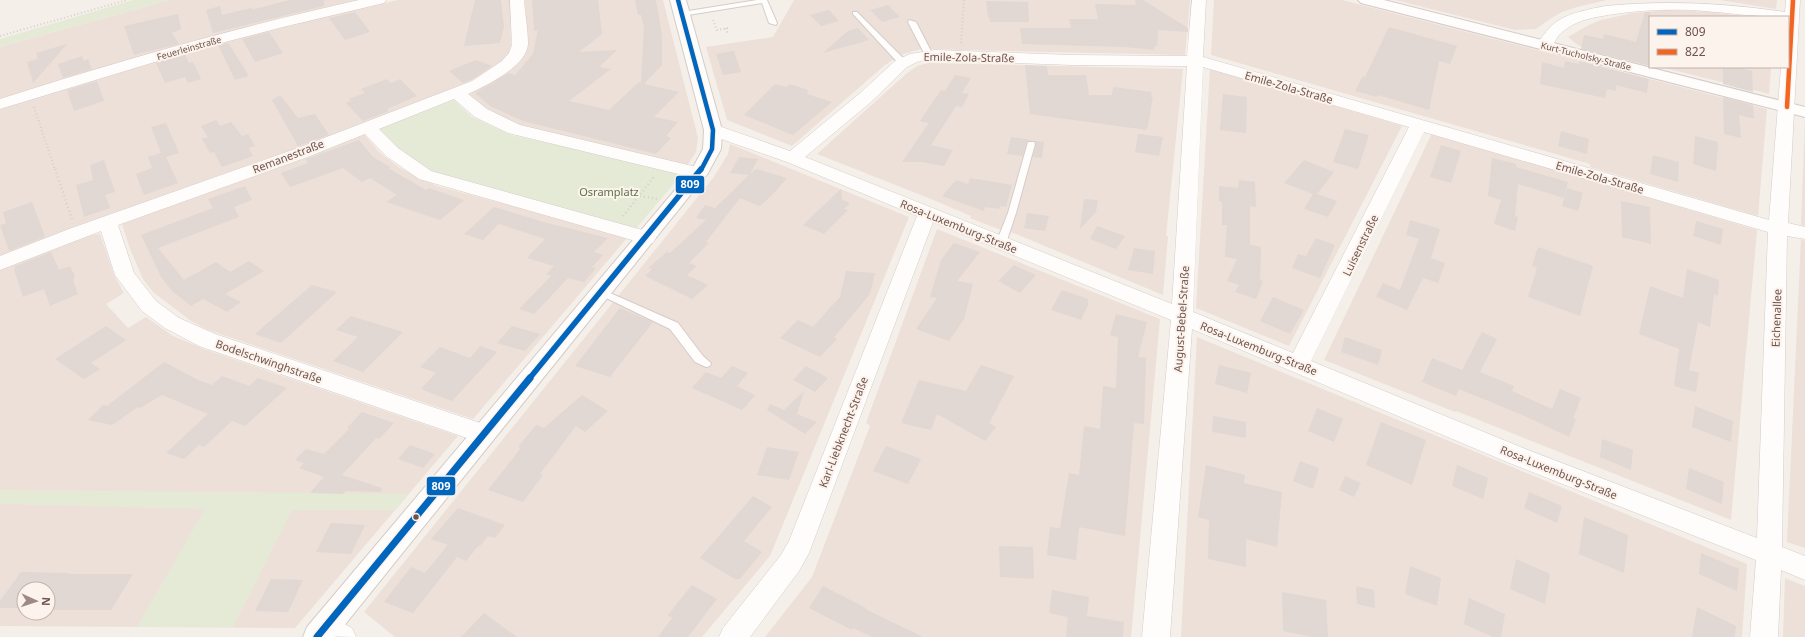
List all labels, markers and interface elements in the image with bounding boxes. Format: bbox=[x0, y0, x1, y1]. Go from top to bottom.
legend bbox=[1649, 16, 1789, 68]
text: 809 bbox=[1685, 23, 1706, 40]
street label: Feuerleinstraße bbox=[155, 33, 223, 63]
street label: Kurt-Tucholsky-Straße bbox=[1540, 38, 1632, 74]
text: 822 bbox=[1685, 43, 1706, 60]
street label: Emile-Zola-Straße bbox=[923, 49, 1015, 65]
street label: Emile-Zola-Straße bbox=[1243, 67, 1335, 107]
street label: Remanestraße bbox=[250, 135, 326, 177]
street label: Emile-Zola-Straße bbox=[1554, 157, 1646, 197]
line badge: 809 bbox=[675, 175, 705, 194]
text: 809 bbox=[681, 176, 699, 191]
park label: Osramplatz bbox=[579, 184, 639, 199]
street label: Rosa-Luxemburg-Straße bbox=[898, 196, 1020, 256]
street label: Luisenstraße bbox=[1339, 212, 1381, 278]
street label: August-Bebel-Straße bbox=[1170, 265, 1192, 373]
street label: Eichenallee bbox=[1767, 289, 1785, 347]
street label: Rosa-Luxemburg-Straße bbox=[1198, 318, 1320, 378]
street label: Bodelschwinghstraße bbox=[214, 336, 324, 386]
street label: Karl-Liebknecht-Straße bbox=[815, 374, 871, 490]
street label: Rosa-Luxemburg-Straße bbox=[1498, 442, 1620, 502]
line badge: 809 bbox=[426, 476, 456, 496]
text: 809 bbox=[432, 478, 450, 493]
unlabelled marker bbox=[411, 512, 421, 522]
north arrow bbox=[16, 581, 56, 621]
text: N bbox=[39, 597, 54, 606]

